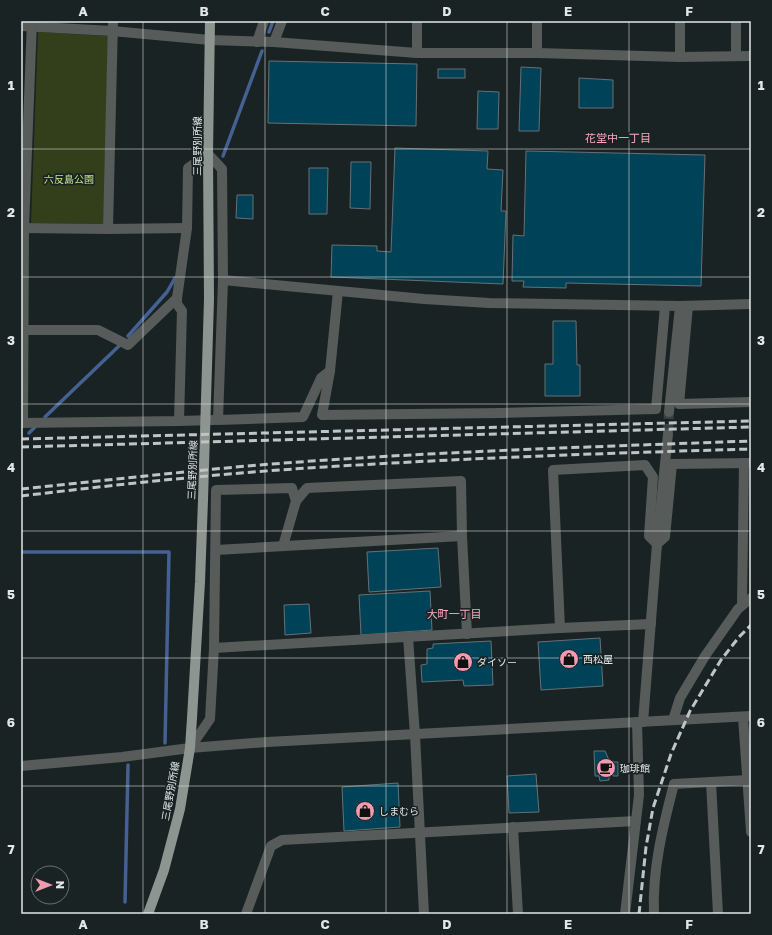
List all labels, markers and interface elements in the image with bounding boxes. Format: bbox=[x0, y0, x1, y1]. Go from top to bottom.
text: A bbox=[78, 3, 88, 19]
text: B bbox=[199, 3, 209, 19]
text: C bbox=[320, 3, 330, 19]
text: D bbox=[442, 3, 452, 19]
text: E bbox=[564, 3, 572, 19]
text: F bbox=[685, 3, 693, 19]
text: 1 bbox=[8, 77, 15, 93]
text: 1 bbox=[758, 77, 765, 93]
street label: 三尾野別所線 bbox=[191, 116, 203, 176]
district label: 花堂中一丁目 bbox=[585, 131, 651, 144]
park label: 六反島公園 bbox=[44, 173, 94, 185]
text: 2 bbox=[7, 204, 15, 220]
text: 2 bbox=[757, 204, 765, 220]
text: 3 bbox=[7, 332, 15, 348]
text: 3 bbox=[757, 332, 765, 348]
street label: 三尾野別所線 bbox=[185, 440, 199, 500]
text: 4 bbox=[7, 459, 15, 475]
text: 4 bbox=[757, 459, 765, 475]
text: 5 bbox=[7, 586, 15, 602]
text: 5 bbox=[757, 586, 765, 602]
district label: 大町一丁目 bbox=[427, 607, 482, 620]
shop icon: 西松屋 bbox=[558, 648, 580, 670]
shop icon: ダイソー bbox=[452, 651, 474, 673]
place label: 西松屋 bbox=[583, 653, 613, 665]
place label: ダイソー bbox=[477, 656, 517, 668]
text: 6 bbox=[7, 714, 15, 730]
text: 6 bbox=[757, 714, 765, 730]
cafe icon: 珈琲館 bbox=[595, 757, 617, 779]
street label: 三尾野別所線 bbox=[159, 760, 181, 822]
place label: 珈琲館 bbox=[620, 762, 650, 774]
shop icon: しまむら bbox=[354, 800, 376, 822]
place label: しまむら bbox=[379, 805, 419, 817]
text: 7 bbox=[7, 841, 15, 857]
text: 7 bbox=[757, 841, 765, 857]
north arrow bbox=[30, 865, 70, 905]
text: N bbox=[54, 881, 67, 889]
text: A bbox=[78, 916, 88, 932]
text: B bbox=[199, 916, 209, 932]
text: C bbox=[320, 916, 330, 932]
text: D bbox=[442, 916, 452, 932]
text: E bbox=[564, 916, 572, 932]
text: F bbox=[685, 916, 693, 932]

